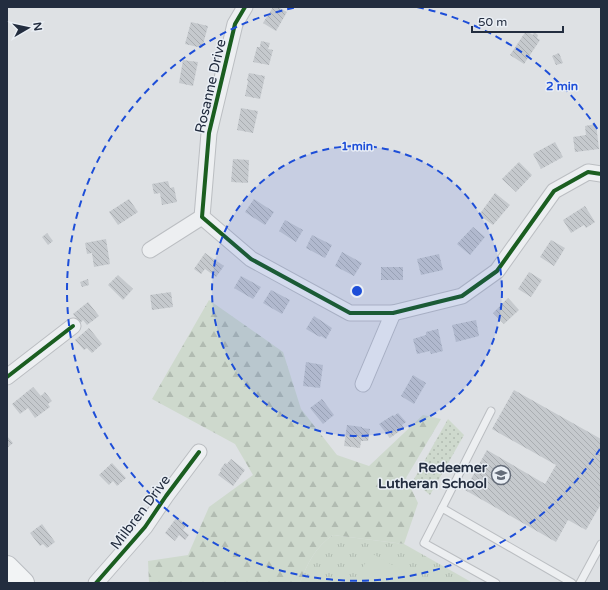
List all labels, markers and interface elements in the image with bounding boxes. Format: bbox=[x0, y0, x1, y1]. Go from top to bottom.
north arrow bbox=[8, 8, 48, 48]
scale bar bbox=[472, 8, 563, 34]
text: 50 m bbox=[478, 15, 507, 29]
text: N bbox=[30, 21, 44, 32]
street label: Rosanne Drive bbox=[191, 37, 230, 135]
text: 2 min bbox=[546, 79, 578, 93]
text: 1 min bbox=[341, 139, 373, 153]
centre of rings bbox=[350, 284, 364, 298]
place label: Redeemer Lutheran School bbox=[378, 459, 488, 492]
school or university icon: Redeemer Lutheran School bbox=[490, 464, 512, 486]
street label: Milbren Drive bbox=[107, 472, 174, 553]

